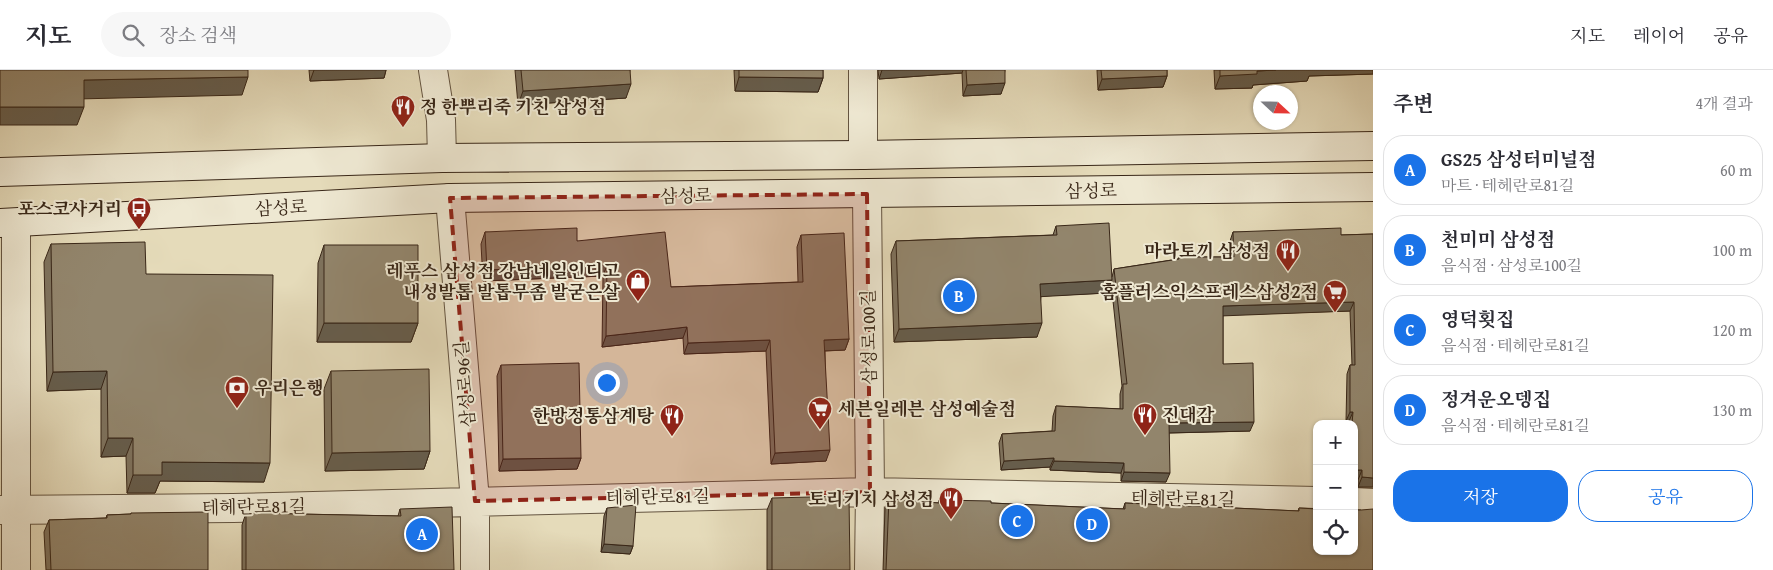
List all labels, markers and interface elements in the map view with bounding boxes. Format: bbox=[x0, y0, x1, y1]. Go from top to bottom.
search box bbox=[101, 12, 451, 57]
text: 지도 bbox=[25, 18, 71, 53]
icon: search bbox=[119, 21, 147, 49]
text: 장소 검색 bbox=[159, 21, 237, 49]
text: 지도 bbox=[1570, 22, 1605, 49]
text: 레이어 bbox=[1633, 22, 1685, 49]
text: 공유 bbox=[1713, 22, 1748, 49]
north arrow bbox=[1253, 85, 1298, 130]
text: 주변 bbox=[1393, 88, 1434, 119]
text: 4개 결과 bbox=[1695, 91, 1753, 115]
place label: 정 한뿌리죽 키친 삼성점 bbox=[420, 93, 606, 120]
restaurant icon: 정 한뿌리죽 키친 삼성점 bbox=[390, 94, 416, 128]
text: GS25 삼성터미널점 bbox=[1441, 145, 1597, 173]
text: A bbox=[1405, 158, 1415, 182]
text: 60 m bbox=[1720, 158, 1752, 182]
text: 마트 · 테헤란로81길 bbox=[1441, 173, 1574, 197]
street label: 삼성로 bbox=[1065, 177, 1117, 204]
street label: 삼성로 bbox=[660, 182, 712, 209]
street label: 삼성로 bbox=[254, 193, 308, 222]
place label: 포스코사거리 bbox=[18, 195, 122, 222]
bus stop icon: 포스코사거리 bbox=[126, 196, 152, 230]
text: 천미미 삼성점 bbox=[1441, 225, 1555, 253]
place label: 마라토끼 삼성점 bbox=[1144, 237, 1270, 264]
restaurant icon: 마라토끼 삼성점 bbox=[1275, 238, 1301, 272]
text: B bbox=[1405, 238, 1415, 262]
text: 100 m bbox=[1712, 238, 1752, 262]
text: 음식점 · 삼성로100길 bbox=[1441, 253, 1582, 277]
place label: 레푸스 삼성점 강남네일인디고 내성발톱 발톱무좀 발굳은살 bbox=[386, 257, 621, 305]
shop icon: 레푸스 삼성점 강남네일인디고 내성발톱 발톱무좀 발굳은살 bbox=[625, 268, 651, 302]
pin: B bbox=[943, 277, 975, 315]
place label: 홈플러스익스프레스삼성2점 bbox=[1100, 278, 1318, 305]
supermarket icon: 홈플러스익스프레스삼성2점 bbox=[1322, 279, 1348, 313]
street label: 삼성로100길 bbox=[854, 289, 883, 385]
text: 영덕횟집 bbox=[1441, 305, 1514, 333]
text: C bbox=[1405, 318, 1415, 342]
text: 120 m bbox=[1712, 318, 1752, 342]
text: 음식점 · 테헤란로81길 bbox=[1441, 333, 1590, 357]
street label: 삼성로96길 bbox=[447, 340, 482, 429]
your location bbox=[594, 370, 620, 396]
place label: 우리은행 bbox=[254, 374, 324, 401]
bank icon: 우리은행 bbox=[224, 375, 250, 409]
text: 정겨운오뎅집 bbox=[1441, 385, 1551, 413]
place label: 세븐일레븐 삼성예술점 bbox=[838, 395, 1016, 422]
supermarket icon: 세븐일레븐 삼성예술점 bbox=[807, 396, 833, 430]
text: D bbox=[1405, 398, 1415, 422]
text: 130 m bbox=[1712, 398, 1752, 422]
place label: 진대감 bbox=[1162, 401, 1215, 428]
place label: 한방정통삼계탕 bbox=[532, 402, 655, 429]
restaurant icon: 진대감 bbox=[1132, 402, 1158, 436]
restaurant icon: 한방정통삼계탕 bbox=[659, 403, 685, 437]
text: 음식점 · 테헤란로81길 bbox=[1441, 413, 1590, 437]
map controls bbox=[1313, 420, 1358, 555]
button: + bbox=[1313, 420, 1358, 465]
button: − bbox=[1313, 465, 1358, 510]
button: 저장 bbox=[1393, 470, 1568, 522]
button: 공유 bbox=[1578, 470, 1753, 522]
street label: 테헤란로81길 bbox=[606, 482, 710, 511]
street label: 테헤란로81길 bbox=[1131, 484, 1235, 513]
place label: 토리키치 삼성점 bbox=[808, 485, 934, 512]
restaurant icon: 토리키치 삼성점 bbox=[938, 486, 964, 520]
street label: 테헤란로81길 bbox=[202, 492, 306, 521]
pin: C bbox=[1001, 502, 1033, 540]
pin: D bbox=[1076, 505, 1108, 543]
button: locate bbox=[1313, 510, 1358, 555]
pin: A bbox=[406, 515, 438, 553]

